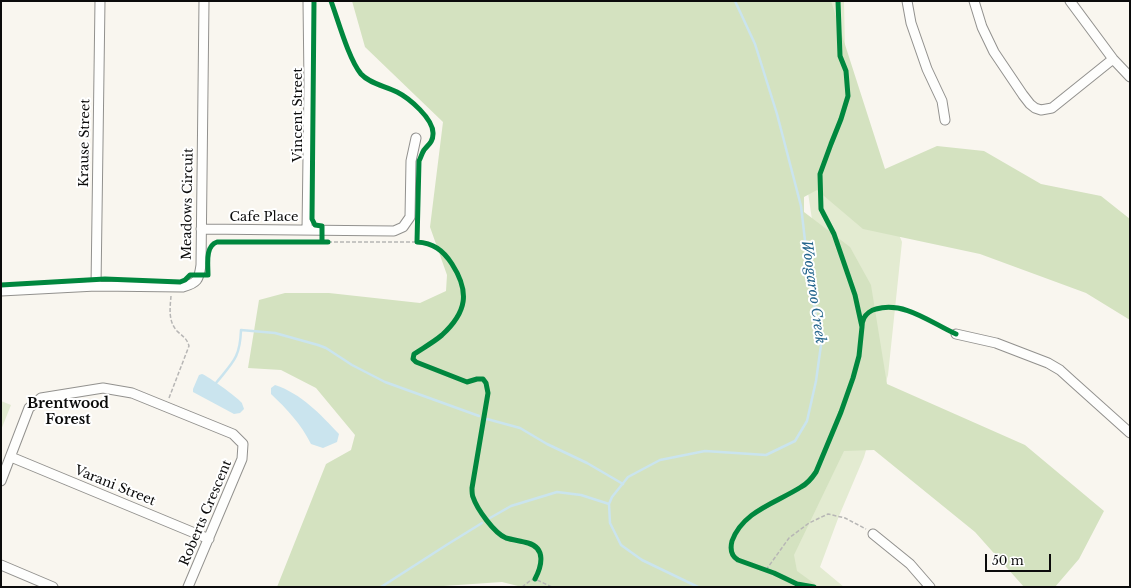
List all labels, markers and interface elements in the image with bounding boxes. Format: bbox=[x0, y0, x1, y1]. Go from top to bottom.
street label: Vincent Street bbox=[290, 68, 306, 162]
street label: Krause Street bbox=[76, 99, 94, 187]
street label: Meadows Circuit bbox=[179, 148, 197, 260]
street label: Cafe Place bbox=[230, 209, 298, 225]
water label: Woogaroo Creek bbox=[797, 239, 829, 345]
district label: Brentwood Forest bbox=[27, 396, 109, 428]
street label: Roberts Crescent bbox=[177, 458, 235, 568]
street label: Varani Street bbox=[72, 463, 158, 509]
scale bar bbox=[987, 546, 1053, 572]
text: 50 m bbox=[992, 553, 1024, 568]

